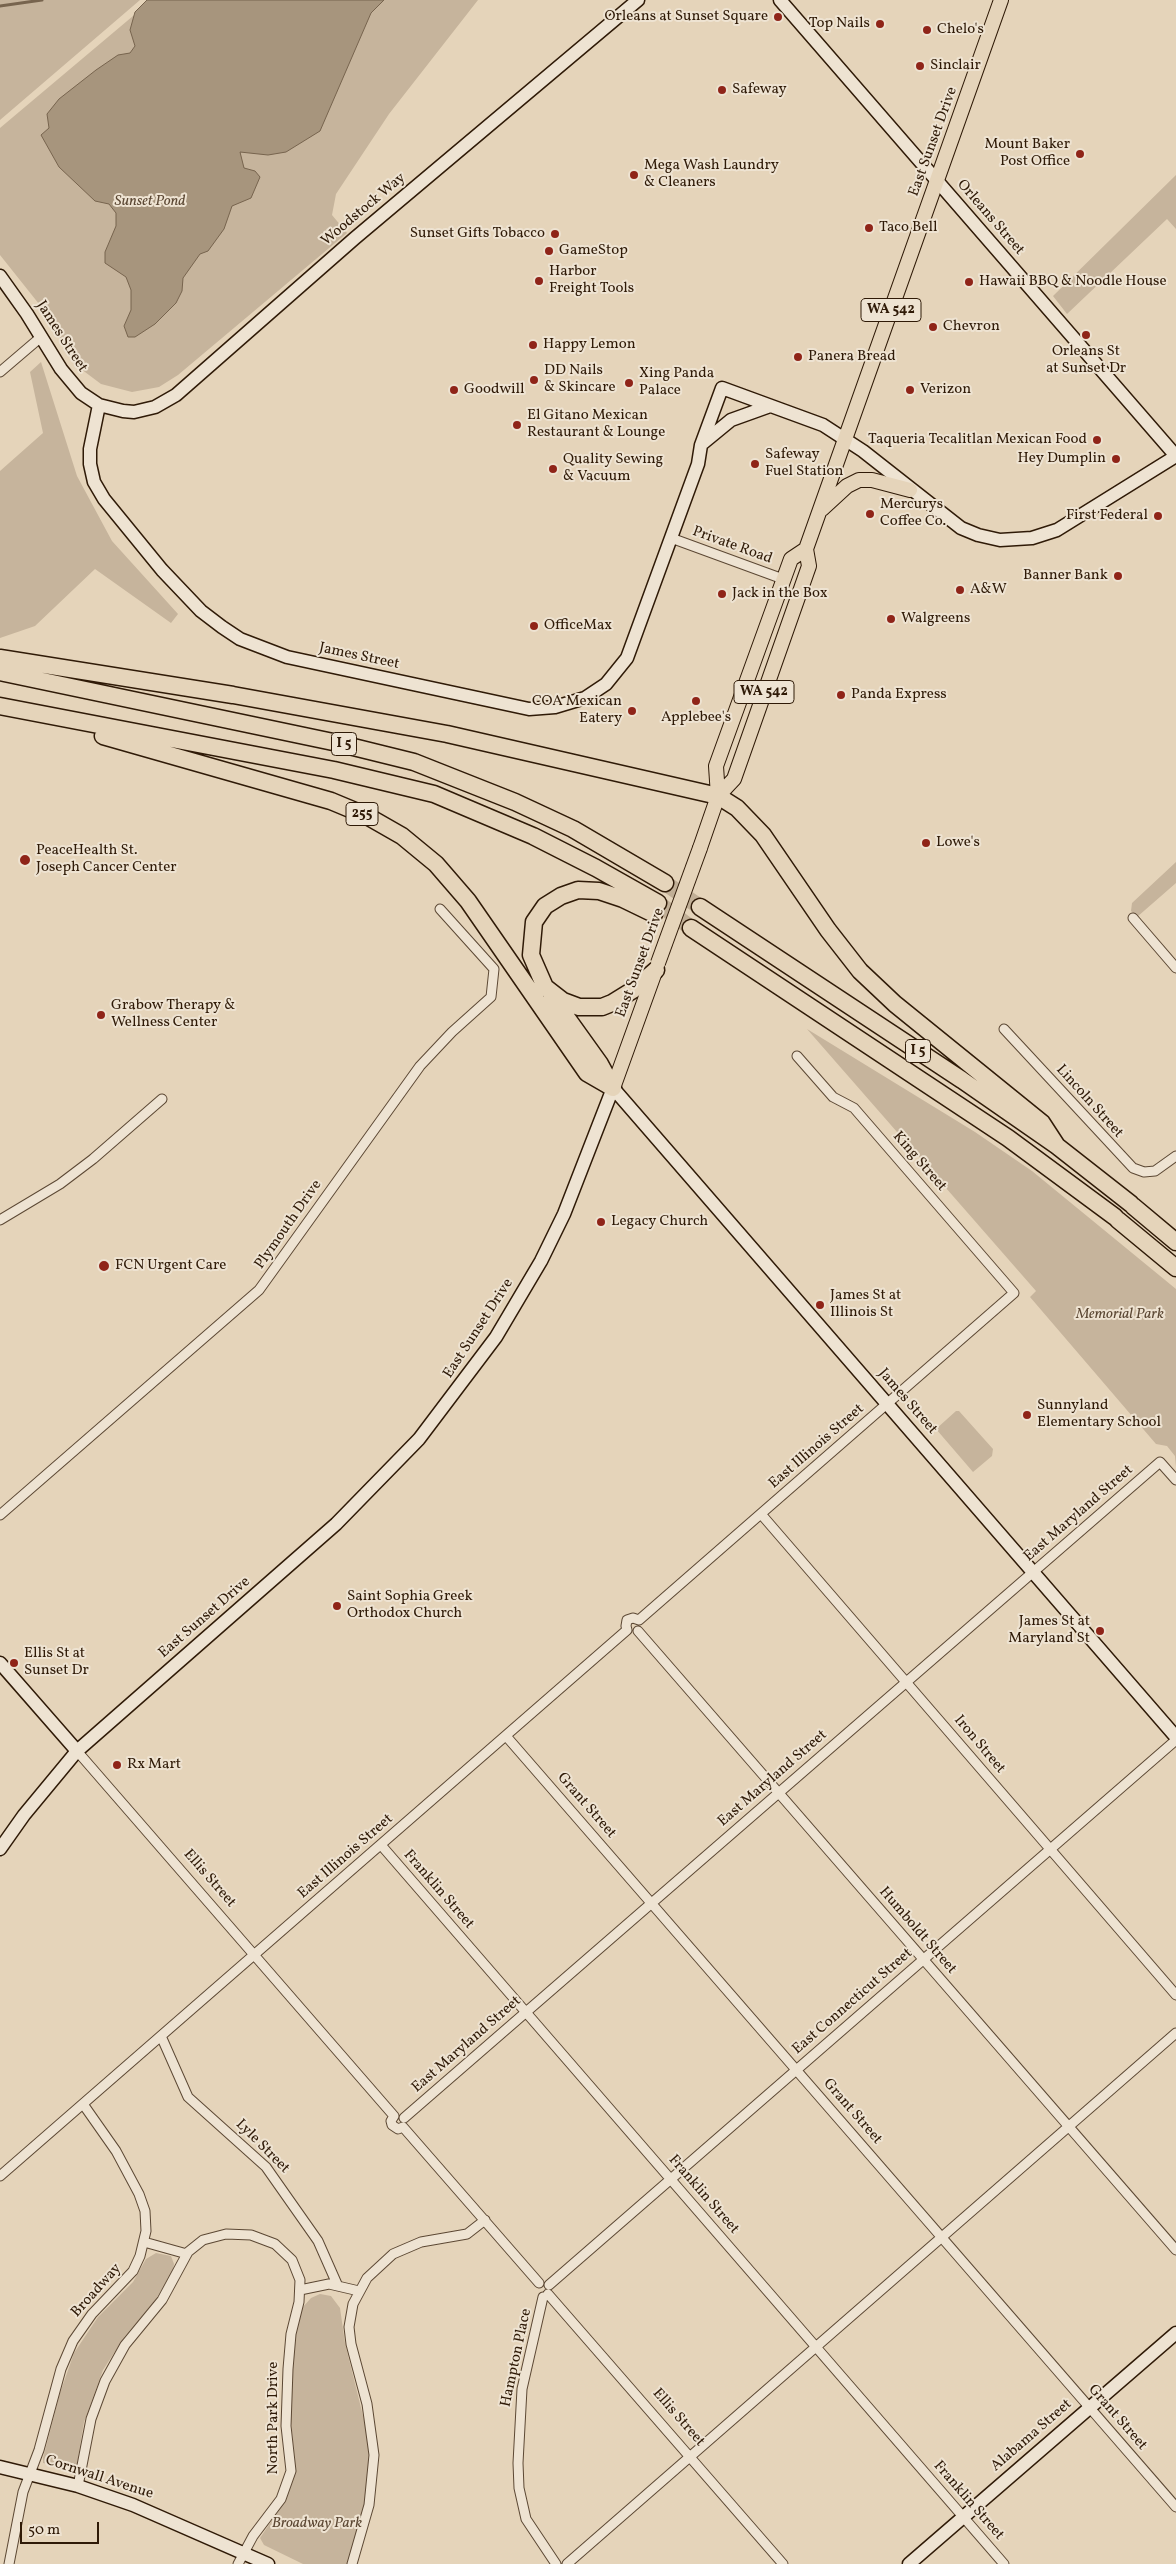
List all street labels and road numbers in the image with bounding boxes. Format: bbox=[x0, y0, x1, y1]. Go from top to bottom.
street label: East Sunset Drive bbox=[906, 85, 962, 199]
street label: Woodstock Way bbox=[318, 170, 410, 250]
street label: Orleans Street bbox=[952, 177, 1028, 259]
street label: James Street bbox=[31, 298, 91, 376]
road number: WA 542 bbox=[861, 298, 921, 322]
street label: Private Road bbox=[690, 523, 774, 569]
street label: James Street bbox=[317, 640, 401, 674]
road number: WA 542 bbox=[734, 680, 794, 704]
road number: I 5 bbox=[332, 732, 356, 756]
road number: 255 bbox=[346, 802, 378, 826]
street label: East Sunset Drive bbox=[613, 906, 669, 1020]
road number: I 5 bbox=[906, 1040, 930, 1062]
street label: Lincoln Street bbox=[1051, 1062, 1127, 1142]
street label: King Street bbox=[888, 1128, 950, 1196]
street label: Plymouth Drive bbox=[252, 1177, 326, 1273]
street label: East Sunset Drive bbox=[440, 1276, 518, 1382]
street label: James Street bbox=[873, 1365, 941, 1439]
street label: East Illinois Street bbox=[766, 1401, 868, 1493]
street label: East Maryland Street bbox=[1021, 1462, 1137, 1566]
street label: East Sunset Drive bbox=[156, 1573, 254, 1663]
street label: Iron Street bbox=[949, 1712, 1009, 1778]
street label: East Maryland Street bbox=[715, 1727, 831, 1831]
street label: Grant Street bbox=[553, 1769, 619, 1843]
street label: East Illinois Street bbox=[295, 1811, 397, 1903]
street label: Ellis Street bbox=[179, 1846, 239, 1912]
street label: Franklin Street bbox=[399, 1847, 477, 1933]
street label: Humboldt Street bbox=[874, 1884, 960, 1978]
street label: East Connecticut Street bbox=[789, 1945, 917, 2059]
street label: East Maryland Street bbox=[409, 1993, 525, 2097]
street label: Grant Street bbox=[819, 2075, 885, 2149]
street label: Lyle Street bbox=[231, 2116, 293, 2178]
street label: Franklin Street bbox=[664, 2152, 742, 2238]
street label: Broadway bbox=[68, 2260, 126, 2322]
street label: Hampton Place bbox=[498, 2307, 536, 2409]
street label: North Park Drive bbox=[265, 2362, 283, 2474]
street label: Grant Street bbox=[1084, 2381, 1150, 2455]
street label: Ellis Street bbox=[648, 2385, 708, 2451]
street label: Alabama Street bbox=[988, 2396, 1076, 2476]
street label: Cornwall Avenue bbox=[43, 2452, 155, 2504]
street label: Franklin Street bbox=[929, 2458, 1007, 2544]

